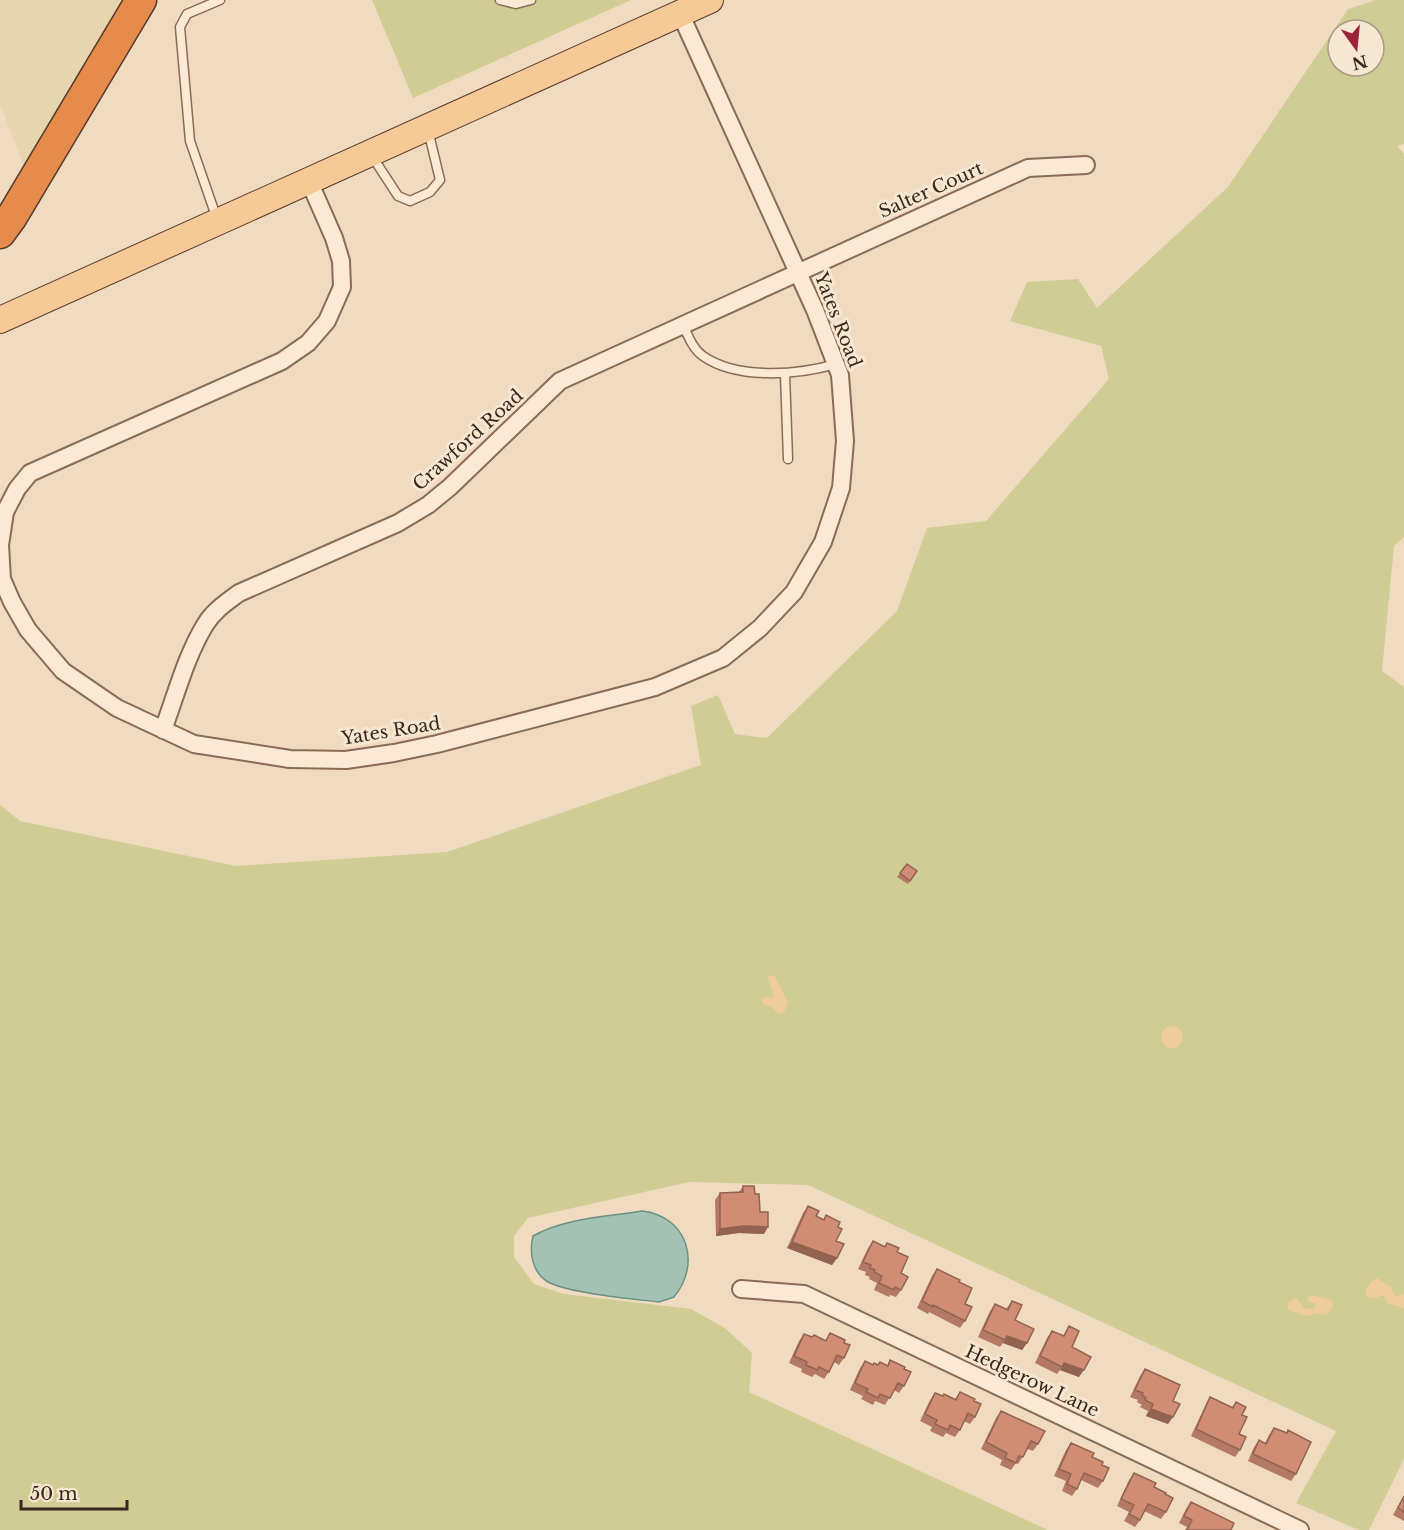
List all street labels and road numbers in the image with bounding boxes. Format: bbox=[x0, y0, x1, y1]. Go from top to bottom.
street label: Salter Court bbox=[876, 157, 987, 223]
street label: Yates Road bbox=[809, 269, 866, 371]
street label: Crawford Road bbox=[408, 385, 528, 495]
street label: Yates Road bbox=[339, 712, 442, 750]
street label: Hedgerow Lane bbox=[962, 1340, 1102, 1422]

